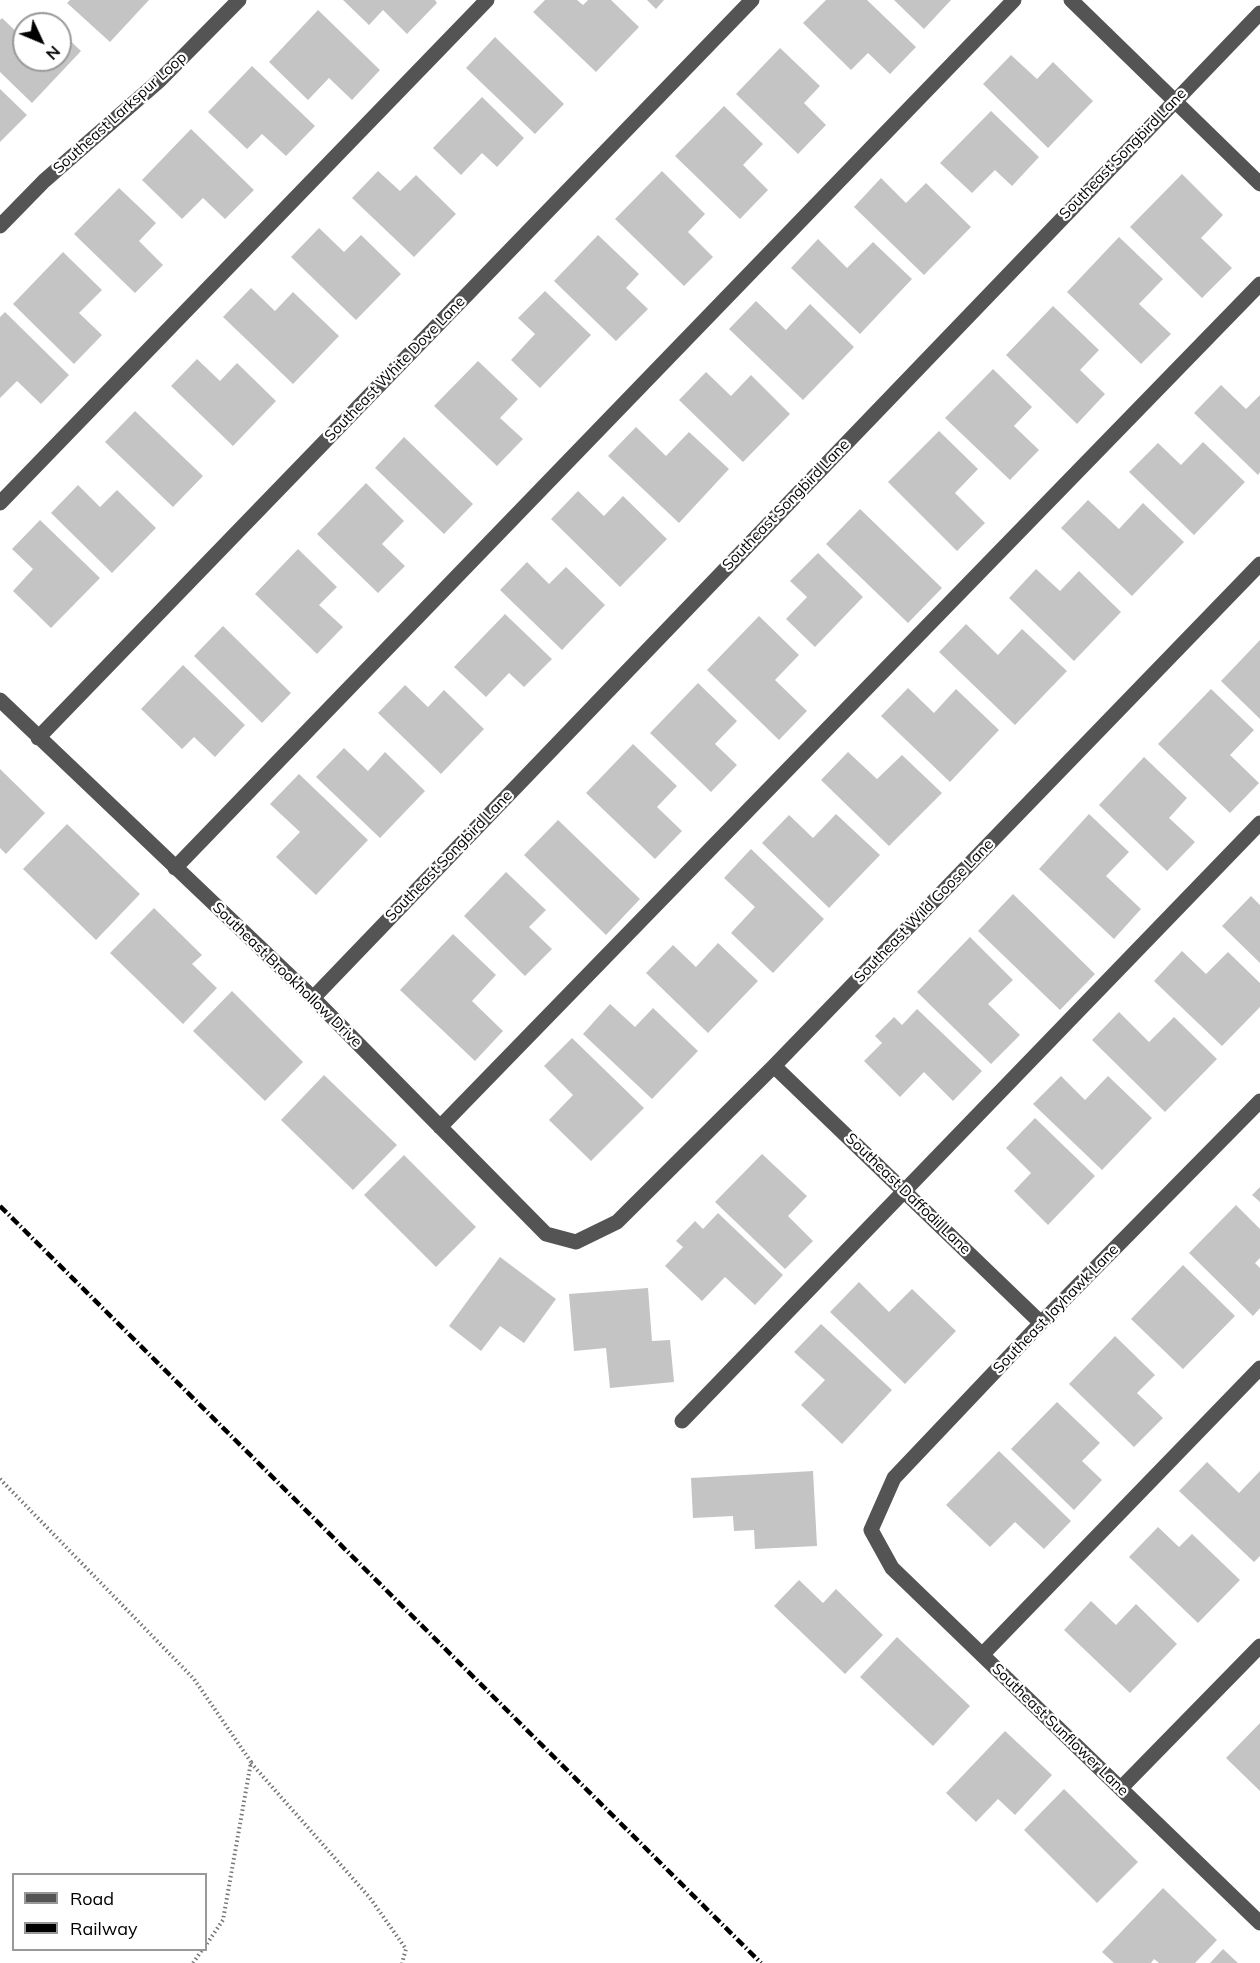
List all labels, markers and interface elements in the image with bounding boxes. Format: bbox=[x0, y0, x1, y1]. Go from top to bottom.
north arrow bbox=[12, 12, 72, 72]
text: N bbox=[42, 42, 65, 64]
street label: Southeast Larkspur Loop bbox=[50, 48, 190, 178]
street label: Southeast Songbird Lane bbox=[1056, 85, 1190, 223]
street label: Southeast White Dove Lane bbox=[321, 293, 469, 445]
street label: Southeast Songbird Lane bbox=[719, 436, 853, 574]
street label: Southeast Songbird Lane bbox=[382, 787, 516, 925]
street label: Southeast Wild Goose Lane bbox=[851, 835, 997, 987]
street label: Southeast Brookhollow Drive bbox=[209, 899, 365, 1051]
street label: Southeast Daffodil Lane bbox=[842, 1130, 974, 1258]
street label: Southeast Jayhawk Lane bbox=[990, 1241, 1122, 1377]
street label: Southeast Sunflower Lane bbox=[988, 1660, 1132, 1800]
legend bbox=[12, 1873, 207, 1951]
text: Road bbox=[70, 1887, 114, 1910]
text: Railway bbox=[70, 1917, 138, 1940]

